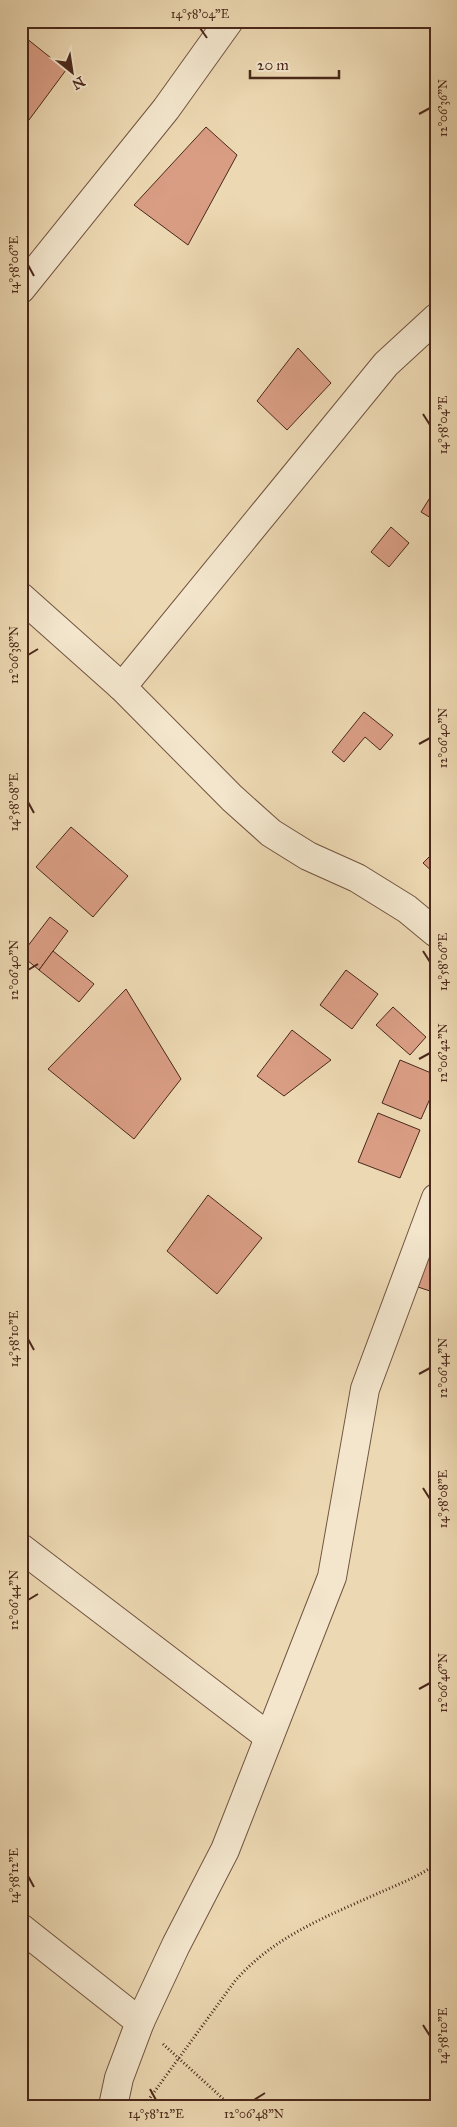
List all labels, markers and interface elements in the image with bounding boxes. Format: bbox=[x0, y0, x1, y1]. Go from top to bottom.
text: 14°58'04"E bbox=[171, 7, 230, 21]
north arrow bbox=[48, 48, 98, 98]
scale bar bbox=[250, 48, 338, 80]
text: 20 m bbox=[257, 56, 289, 74]
text: N bbox=[69, 72, 88, 93]
text: 12°06'36"N bbox=[436, 79, 450, 137]
text: 14°58'06"E bbox=[7, 236, 21, 294]
text: 14°58'04"E bbox=[436, 395, 450, 454]
text: 12°06'38"N bbox=[7, 626, 21, 684]
text: 12°06'40"N bbox=[436, 708, 450, 768]
text: 14°58'08"E bbox=[7, 772, 21, 831]
text: 14°58'06"E bbox=[436, 933, 450, 991]
text: 12°06'40"N bbox=[7, 940, 21, 1000]
text: 12°06'42"N bbox=[436, 1023, 450, 1083]
text: 14°58'10"E bbox=[7, 1310, 21, 1367]
text: 12°06'44"N bbox=[436, 1338, 450, 1398]
text: 14°58'08"E bbox=[436, 1469, 450, 1528]
text: 12°06'44"N bbox=[7, 1570, 21, 1630]
text: 12°06'46"N bbox=[436, 1653, 450, 1713]
text: 14°58'12"E bbox=[7, 1848, 21, 1904]
text: 14°58'10"E bbox=[436, 2007, 450, 2064]
text: 14°58'12"E bbox=[128, 2107, 184, 2121]
text: 12°06'48"N bbox=[224, 2107, 284, 2121]

